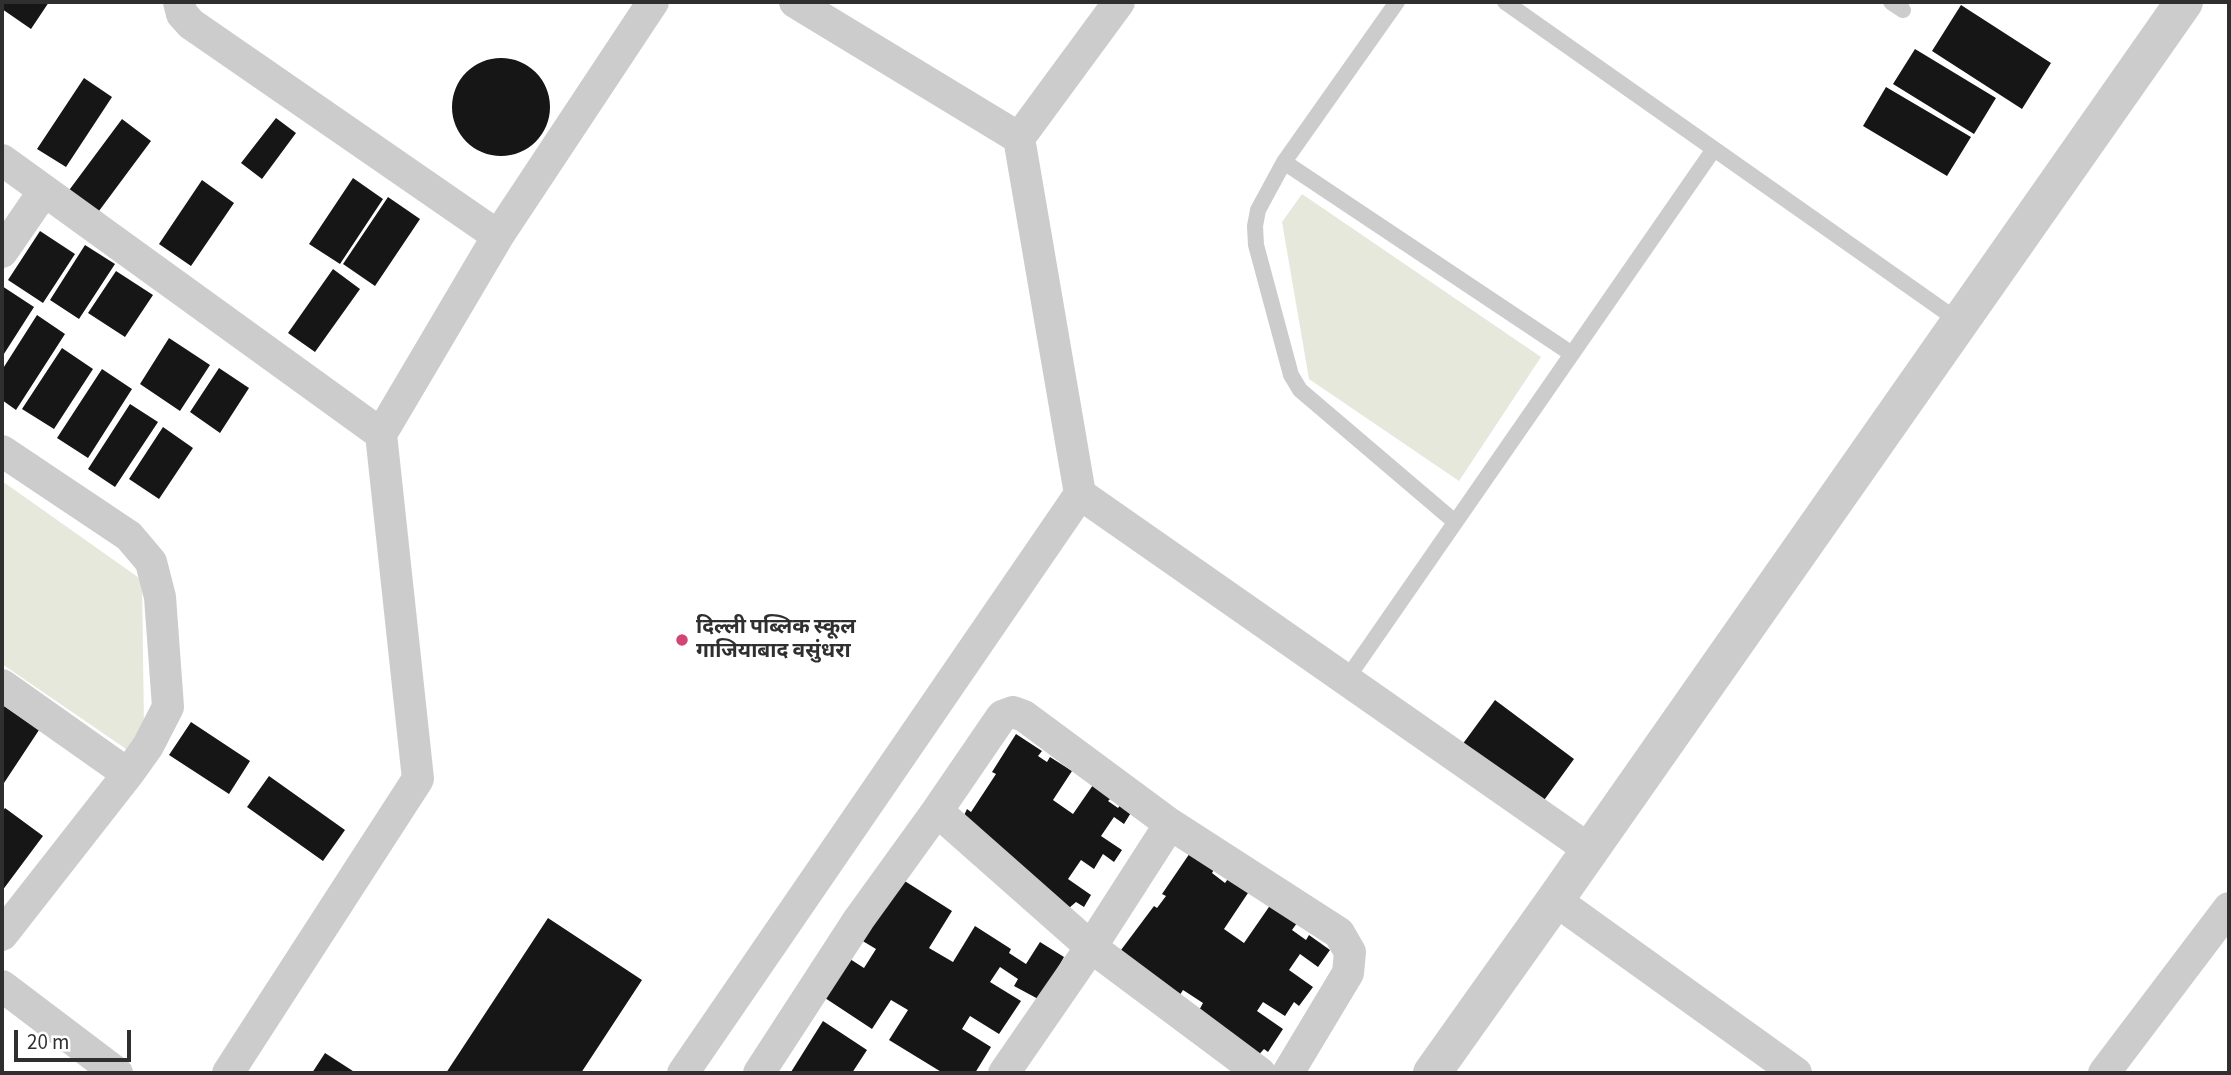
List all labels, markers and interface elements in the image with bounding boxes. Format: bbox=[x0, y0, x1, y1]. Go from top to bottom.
place label: दिल्ली पब्लिक स्कूल गाजियाबाद वसुंधरा bbox=[696, 615, 856, 665]
marker: दिल्ली पब्लिक स्कूल गाजियाबाद वसुंधरा bbox=[674, 632, 690, 648]
scale bar bbox=[18, 1016, 135, 1060]
text: 20 m bbox=[27, 1027, 69, 1057]

